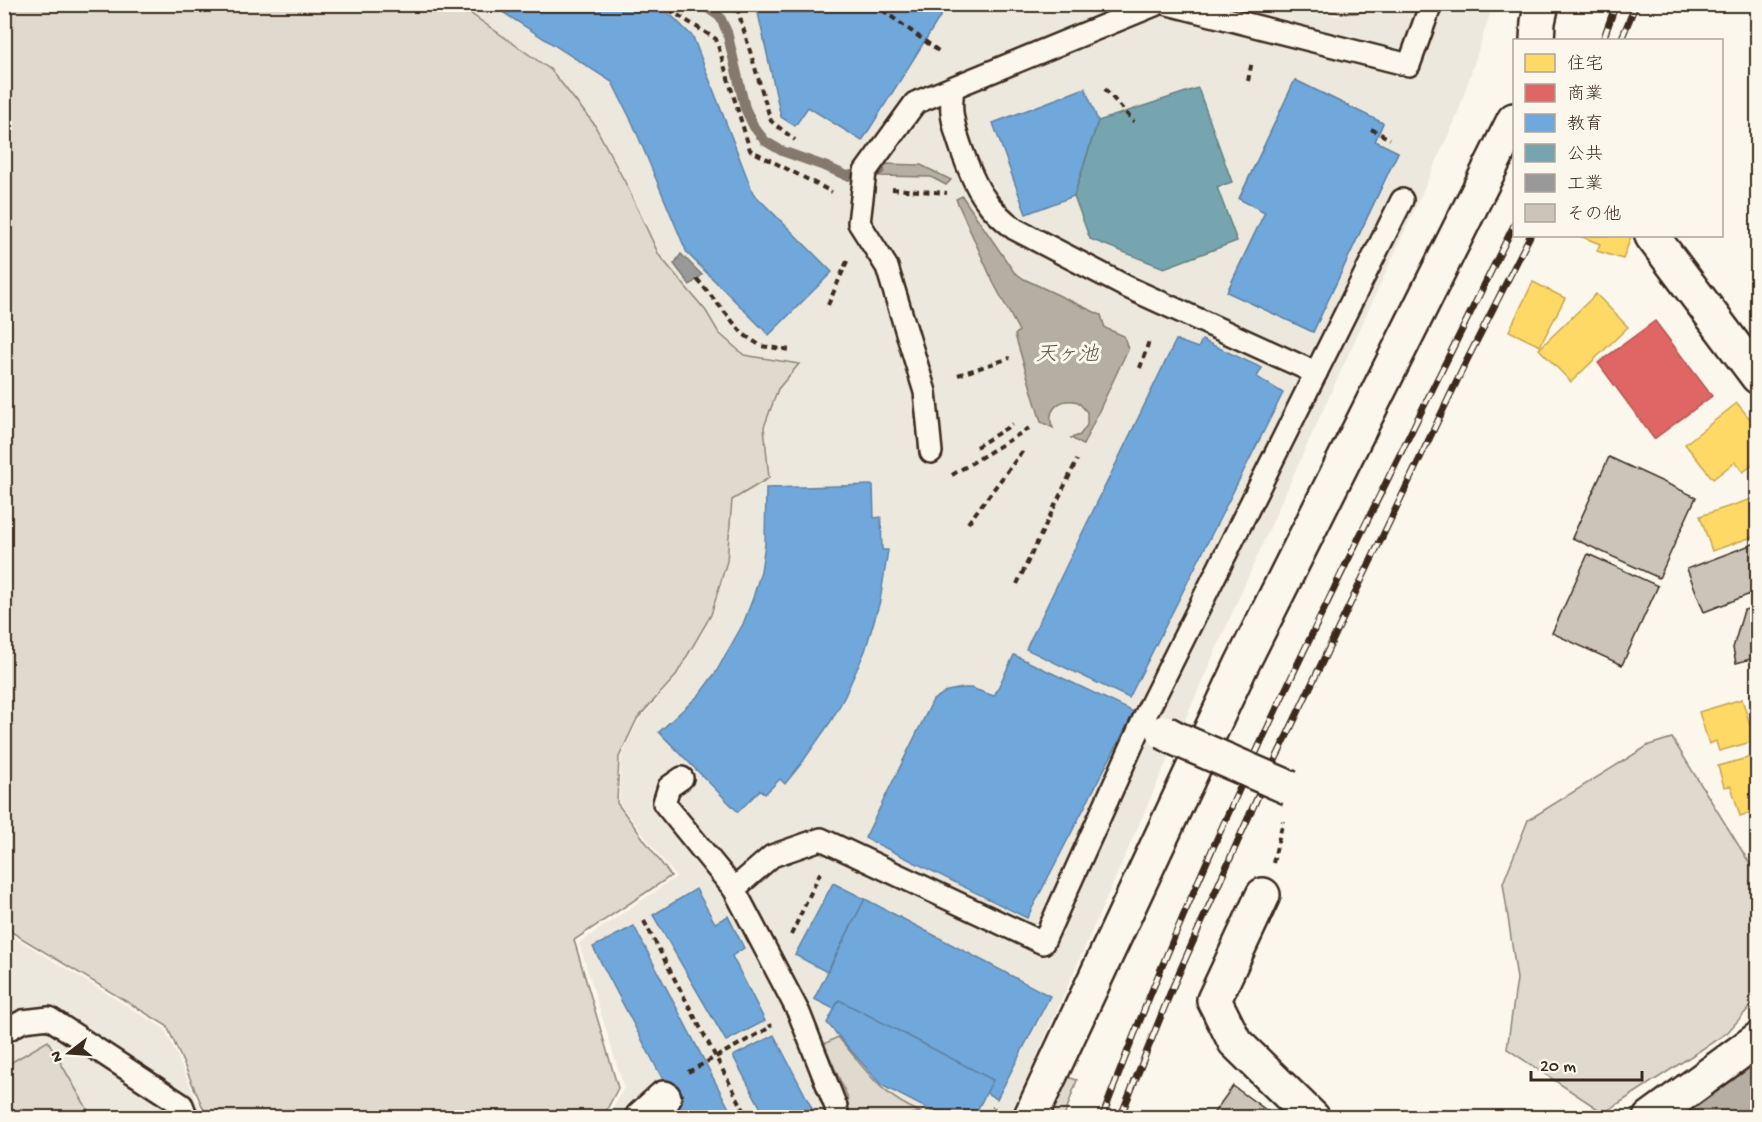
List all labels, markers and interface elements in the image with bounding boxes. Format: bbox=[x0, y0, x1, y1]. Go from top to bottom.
legend bbox=[1513, 39, 1723, 237]
text: 住宅 bbox=[1567, 54, 1603, 76]
text: 商業 bbox=[1567, 84, 1603, 106]
text: 教育 bbox=[1567, 114, 1603, 136]
text: 公共 bbox=[1567, 144, 1603, 166]
text: 工業 bbox=[1567, 174, 1603, 196]
text: その他 bbox=[1567, 205, 1621, 226]
water label: 天ヶ池 bbox=[1036, 343, 1099, 369]
north arrow bbox=[39, 1023, 99, 1083]
scale bar bbox=[1531, 1044, 1642, 1082]
text: N bbox=[47, 1048, 69, 1064]
text: 20 m bbox=[1540, 1057, 1576, 1078]

